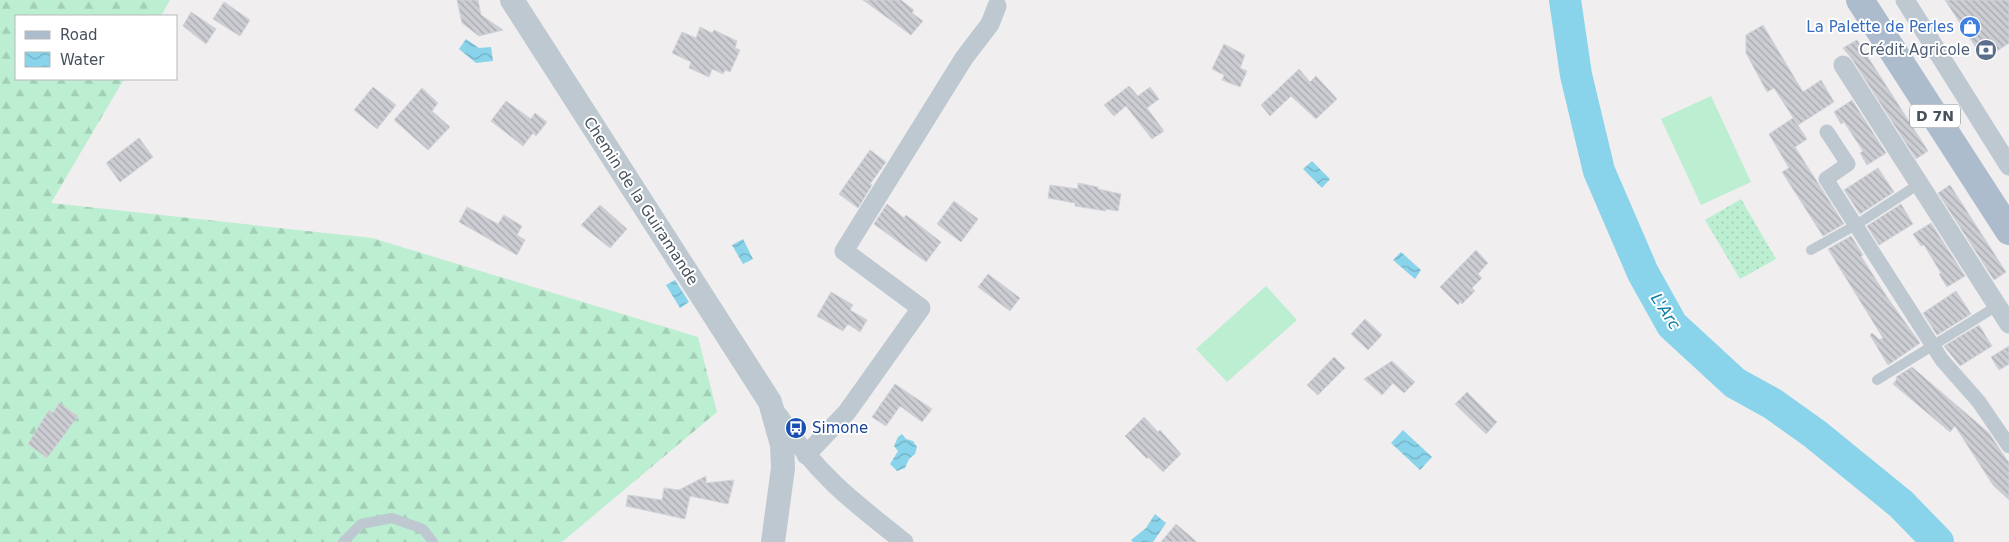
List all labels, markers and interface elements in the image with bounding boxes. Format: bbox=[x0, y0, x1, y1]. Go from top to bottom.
legend bbox=[15, 15, 178, 80]
shop icon: La Palette de Perles bbox=[1958, 15, 1982, 39]
place label: La Palette de Perles bbox=[1806, 18, 1954, 36]
text: Road bbox=[60, 26, 98, 44]
bank icon: Crédit Agricole bbox=[1974, 38, 1998, 62]
place label: Crédit Agricole bbox=[1859, 41, 1970, 59]
text: Water bbox=[60, 51, 105, 69]
road number: D 7N bbox=[1910, 104, 1960, 128]
street label: Chemin de la Guiramande bbox=[580, 114, 702, 288]
water label: L'Arc bbox=[1647, 289, 1684, 333]
bus stop icon: Simone bbox=[784, 416, 808, 440]
place label: Simone bbox=[812, 419, 868, 437]

